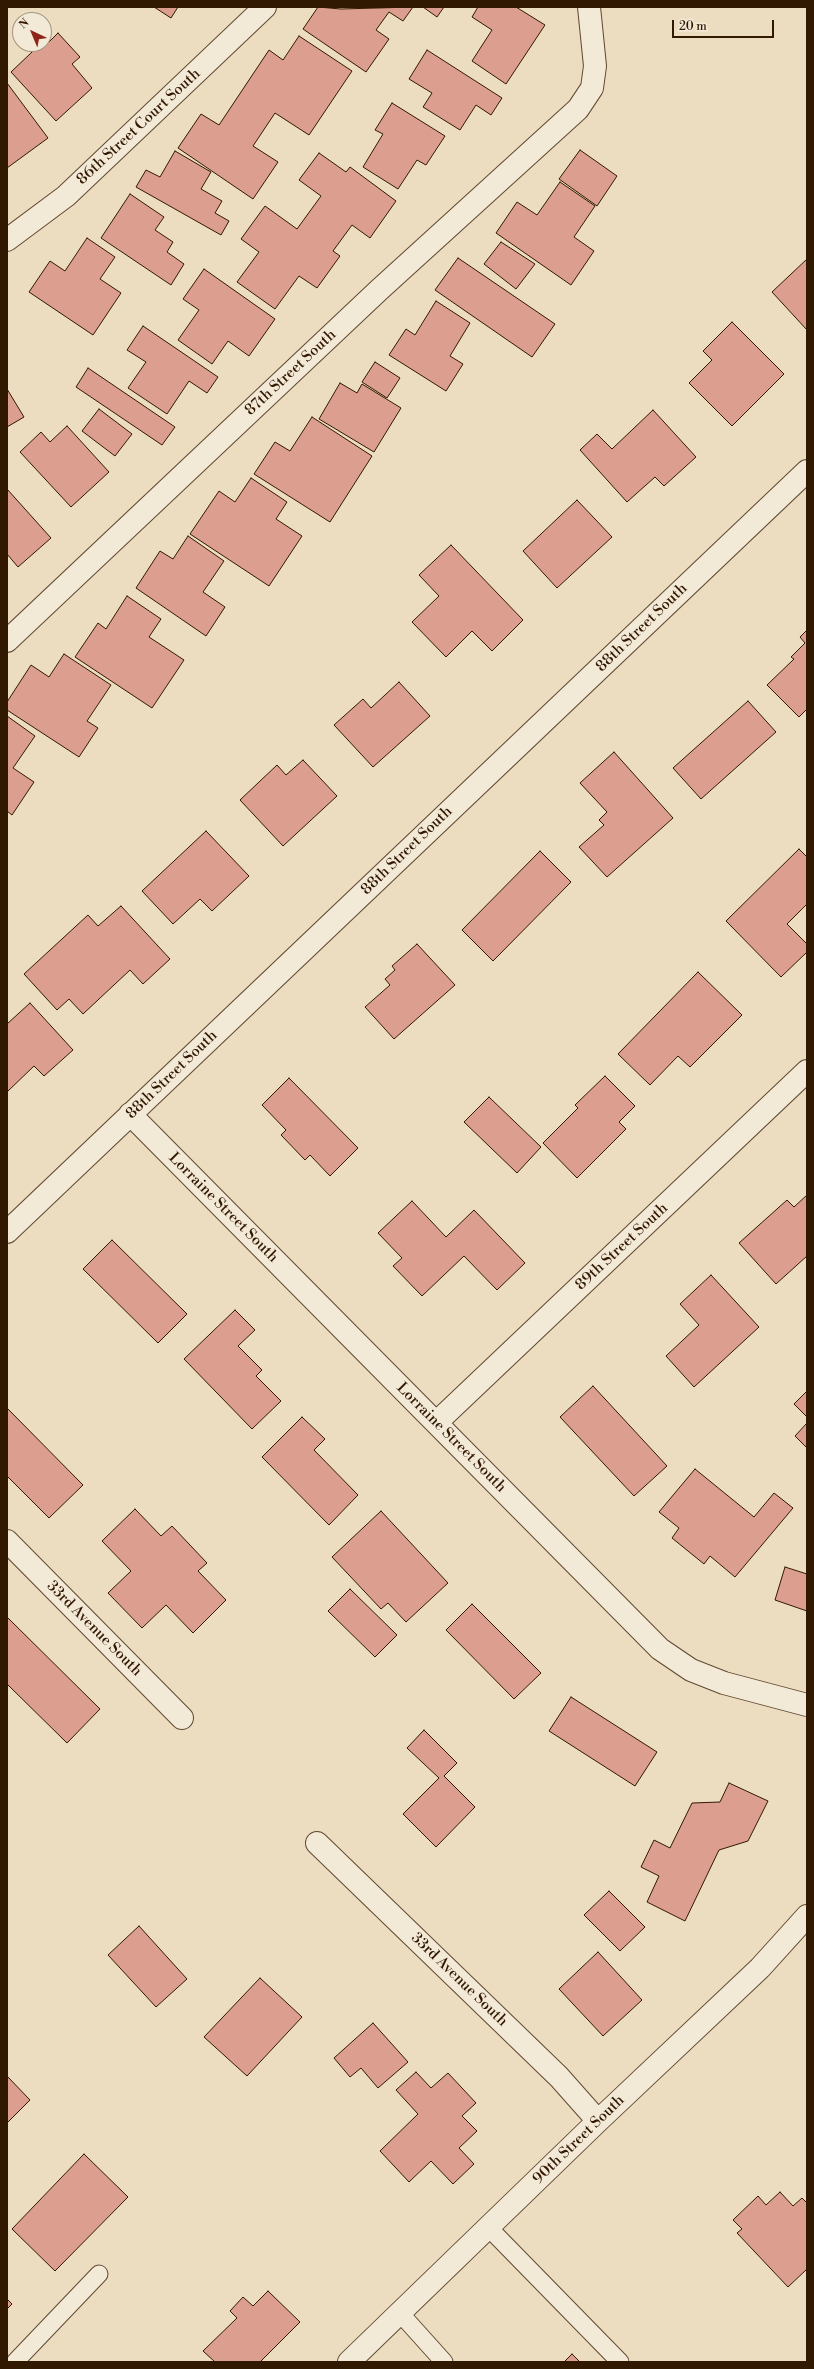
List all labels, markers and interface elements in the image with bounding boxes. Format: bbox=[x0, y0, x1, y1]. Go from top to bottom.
north arrow bbox=[12, 12, 52, 52]
scale bar bbox=[674, 12, 776, 38]
text: N bbox=[16, 16, 32, 32]
text: 20 m bbox=[679, 19, 707, 34]
street label: 86th Street Court South bbox=[74, 65, 204, 189]
street label: 87th Street South bbox=[242, 326, 340, 420]
street label: 88th Street South bbox=[593, 580, 691, 676]
street label: 88th Street South bbox=[358, 803, 456, 899]
street label: 88th Street South bbox=[123, 1027, 221, 1123]
street label: Lorraine Street South bbox=[164, 1149, 282, 1267]
street label: 89th Street South bbox=[572, 1200, 672, 1294]
street label: Lorraine Street South bbox=[392, 1379, 510, 1497]
street label: 33rd Avenue South bbox=[43, 1578, 145, 1680]
street label: 33rd Avenue South bbox=[407, 1929, 511, 2031]
street label: 90th Street South bbox=[529, 2092, 629, 2188]

